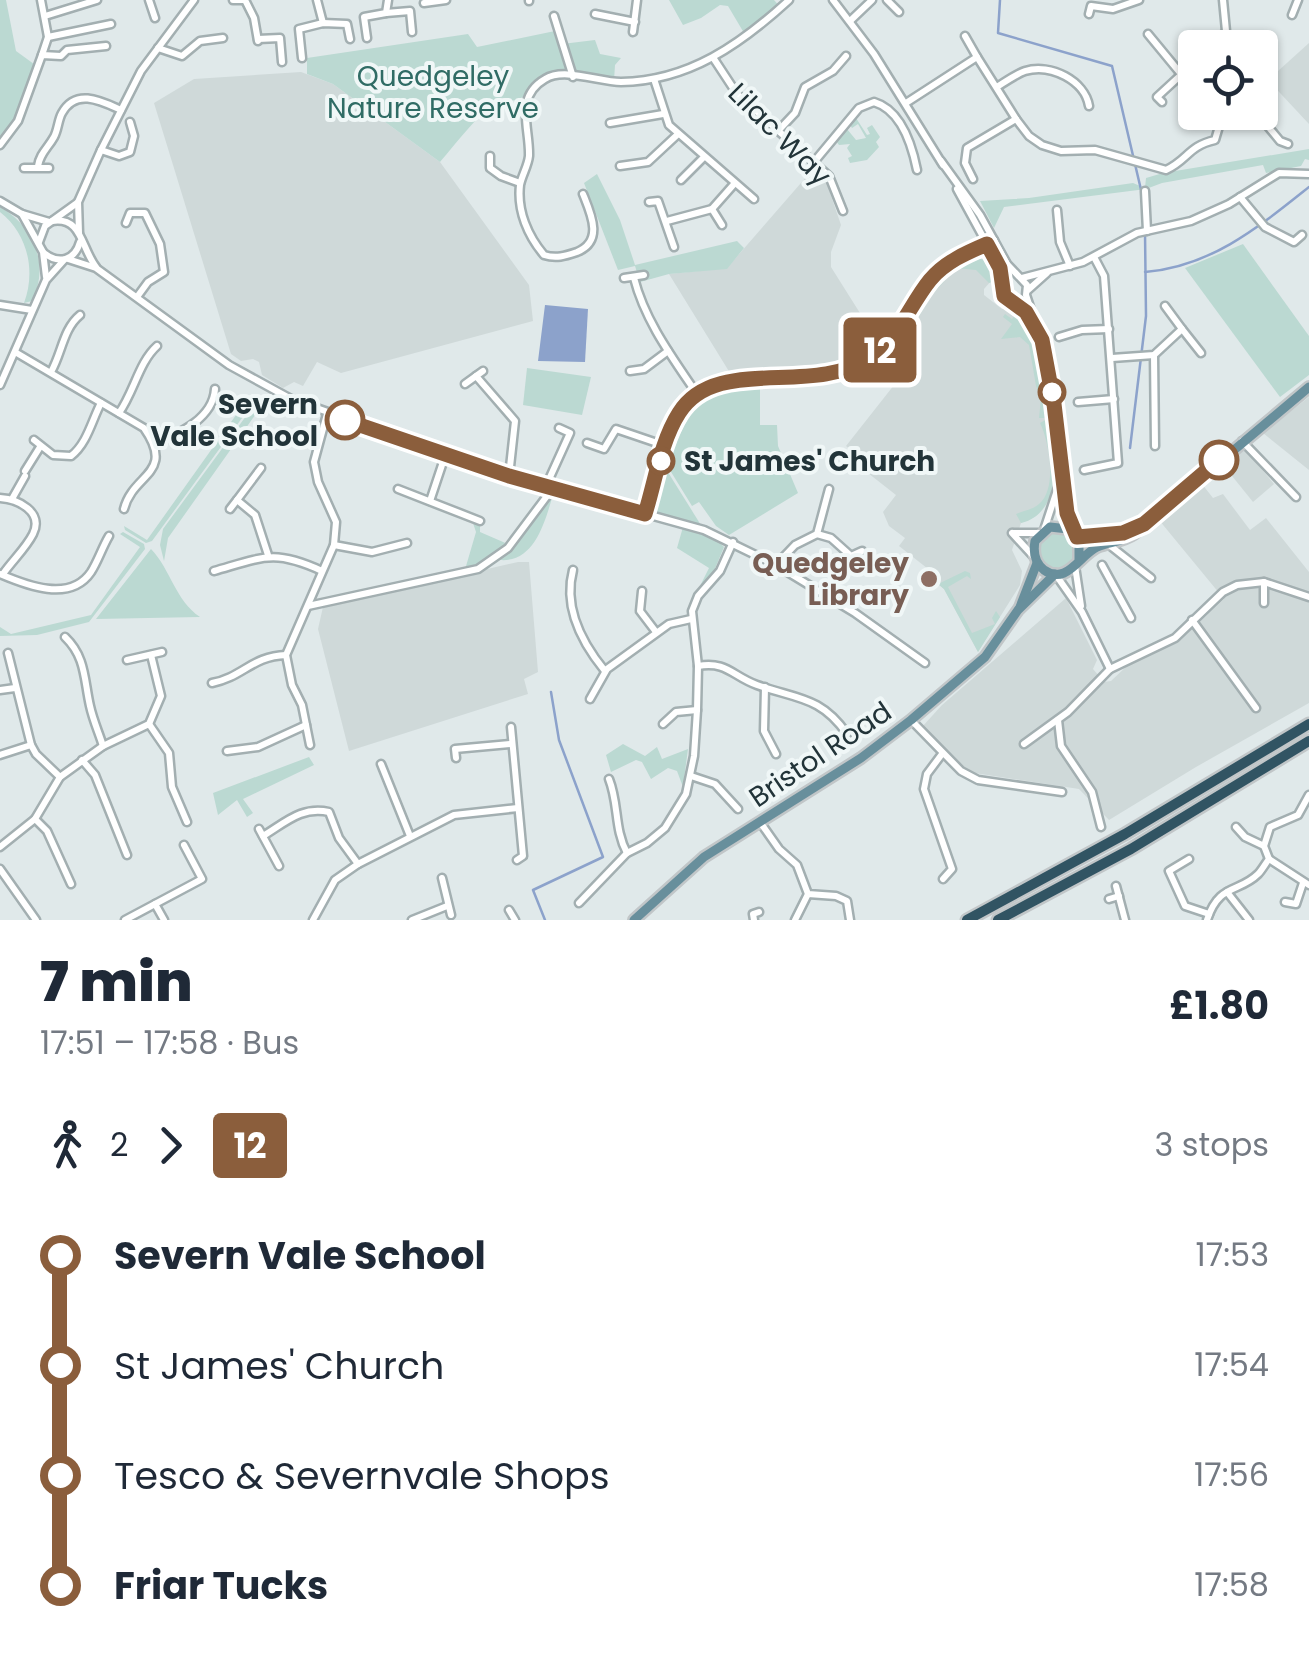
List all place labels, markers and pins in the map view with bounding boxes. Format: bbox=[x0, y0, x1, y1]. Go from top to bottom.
unlabelled marker bbox=[1039, 379, 1065, 405]
place label: Severn Vale School bbox=[150, 385, 318, 456]
marker: Severn Vale School bbox=[326, 401, 364, 439]
unlabelled marker bbox=[1200, 441, 1238, 479]
place label: St James' Church bbox=[684, 442, 935, 481]
marker: St James' Church bbox=[648, 448, 674, 474]
place label: Quedgeley Library bbox=[752, 544, 909, 615]
marker: Quedgeley Library bbox=[918, 568, 940, 590]

